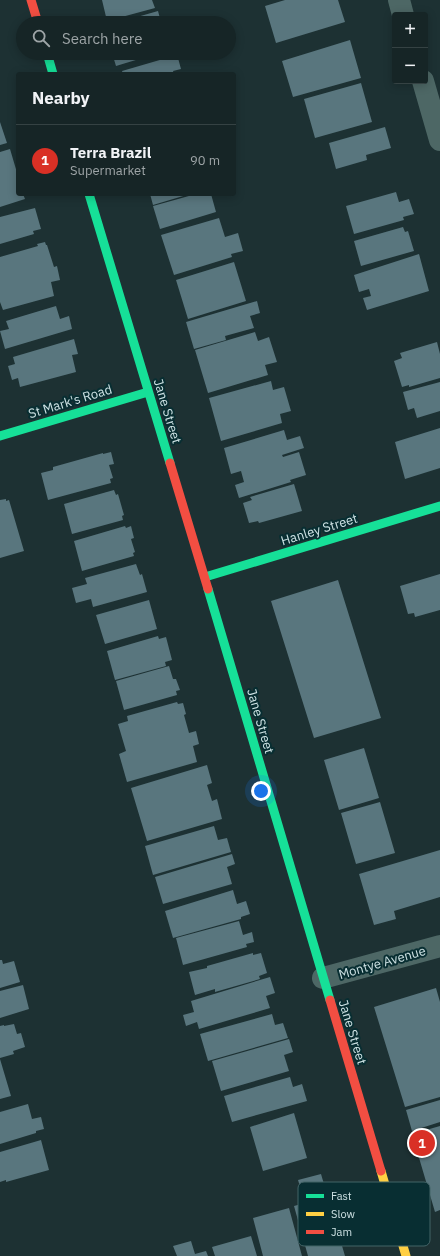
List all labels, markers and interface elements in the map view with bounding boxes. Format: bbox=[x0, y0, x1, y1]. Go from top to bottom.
map controls bbox=[392, 12, 428, 84]
button: + bbox=[392, 12, 428, 48]
search box bbox=[16, 16, 236, 60]
icon: search bbox=[30, 27, 52, 49]
text: Search here bbox=[62, 29, 142, 48]
button: − bbox=[392, 48, 428, 84]
text: Nearby bbox=[32, 87, 90, 109]
text: Terra Brazil bbox=[70, 143, 151, 162]
text: 1 bbox=[41, 152, 49, 169]
text: 90 m bbox=[190, 152, 220, 169]
text: Supermarket bbox=[70, 162, 146, 179]
street label: Jane Street bbox=[150, 377, 185, 446]
street label: St Mark's Road bbox=[26, 381, 114, 422]
street label: Hanley Street bbox=[279, 510, 360, 549]
street label: Jane Street bbox=[243, 687, 278, 756]
your location bbox=[251, 781, 271, 801]
street label: Montye Avenue bbox=[337, 942, 428, 983]
street label: Jane Street bbox=[335, 998, 370, 1067]
pin: 1 bbox=[409, 1128, 435, 1158]
legend bbox=[298, 1182, 430, 1246]
text: Fast bbox=[331, 1189, 352, 1203]
text: Slow bbox=[331, 1207, 355, 1221]
text: Jam bbox=[331, 1225, 352, 1239]

